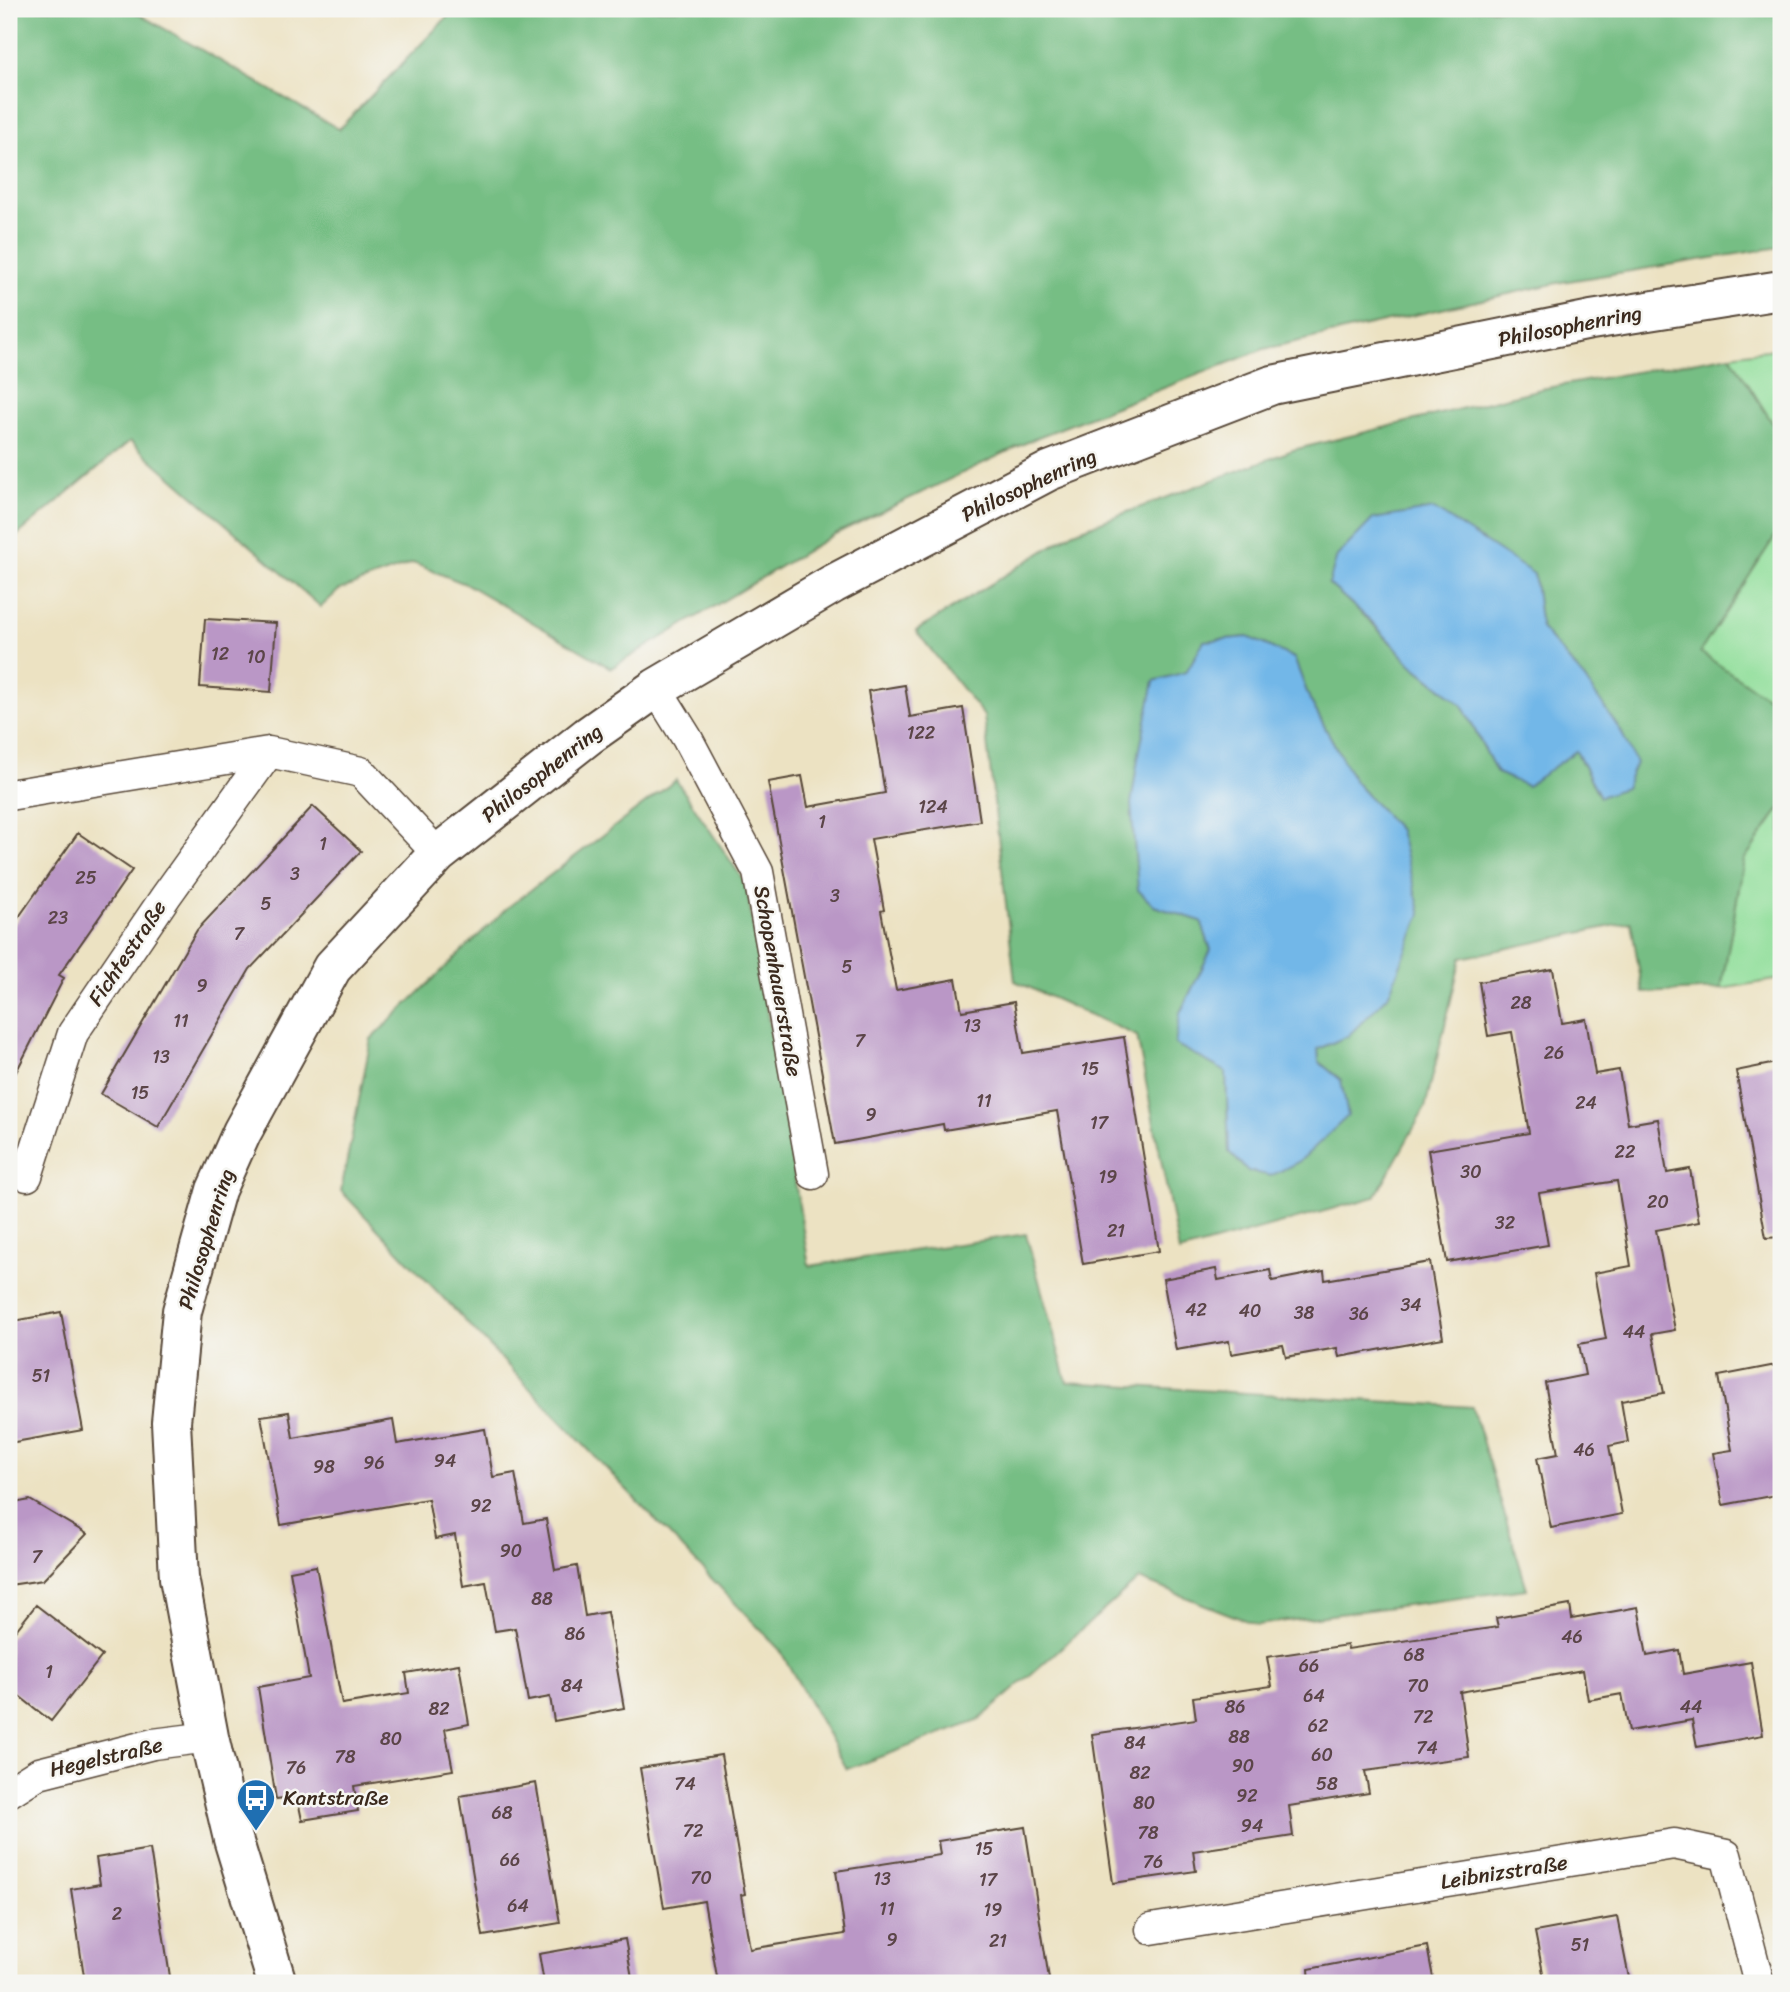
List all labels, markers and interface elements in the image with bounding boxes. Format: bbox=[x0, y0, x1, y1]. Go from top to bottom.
street label: Philosophenring bbox=[1495, 293, 1645, 359]
street label: Philosophenring bbox=[955, 437, 1103, 533]
house number: 12 bbox=[211, 638, 229, 670]
house number: 10 bbox=[246, 641, 266, 673]
street label: Philosophenring bbox=[473, 713, 611, 833]
house number: 122 bbox=[907, 717, 935, 749]
house number: 124 bbox=[918, 791, 948, 823]
house number: 1 bbox=[818, 806, 826, 838]
house number: 1 bbox=[319, 828, 327, 860]
house number: 3 bbox=[290, 858, 300, 890]
house number: 25 bbox=[75, 862, 97, 894]
house number: 3 bbox=[830, 880, 840, 912]
street label: Schopenhauerstraße bbox=[742, 882, 814, 1080]
house number: 5 bbox=[261, 888, 272, 920]
street label: Fichtestraße bbox=[77, 892, 177, 1014]
house number: 23 bbox=[48, 902, 68, 934]
house number: 7 bbox=[234, 918, 246, 950]
house number: 5 bbox=[842, 951, 853, 983]
house number: 9 bbox=[196, 970, 208, 1002]
house number: 28 bbox=[1510, 987, 1532, 1019]
house number: 11 bbox=[173, 1005, 189, 1037]
house number: 13 bbox=[963, 1010, 981, 1042]
house number: 7 bbox=[855, 1025, 867, 1057]
house number: 26 bbox=[1544, 1037, 1564, 1069]
house number: 13 bbox=[152, 1041, 170, 1073]
house number: 15 bbox=[1081, 1053, 1099, 1085]
house number: 15 bbox=[131, 1077, 149, 1109]
house number: 11 bbox=[976, 1085, 992, 1117]
house number: 24 bbox=[1575, 1087, 1597, 1119]
house number: 9 bbox=[865, 1099, 877, 1131]
house number: 17 bbox=[1090, 1107, 1110, 1139]
house number: 22 bbox=[1615, 1136, 1635, 1168]
house number: 30 bbox=[1460, 1156, 1482, 1188]
house number: 19 bbox=[1099, 1161, 1117, 1193]
street label: Philosophenring bbox=[167, 1164, 245, 1314]
house number: 20 bbox=[1647, 1186, 1669, 1218]
house number: 32 bbox=[1495, 1207, 1515, 1239]
house number: 21 bbox=[1107, 1215, 1125, 1247]
house number: 34 bbox=[1400, 1289, 1422, 1321]
house number: 42 bbox=[1185, 1294, 1207, 1326]
house number: 40 bbox=[1239, 1295, 1261, 1327]
house number: 38 bbox=[1294, 1297, 1315, 1329]
house number: 36 bbox=[1349, 1298, 1369, 1330]
house number: 44 bbox=[1623, 1316, 1645, 1348]
house number: 51 bbox=[32, 1360, 51, 1392]
house number: 46 bbox=[1573, 1434, 1595, 1466]
house number: 94 bbox=[434, 1445, 456, 1477]
house number: 96 bbox=[363, 1447, 385, 1479]
house number: 98 bbox=[313, 1451, 335, 1483]
house number: 92 bbox=[470, 1490, 492, 1522]
house number: 90 bbox=[500, 1535, 522, 1567]
house number: 7 bbox=[32, 1541, 44, 1573]
house number: 88 bbox=[531, 1583, 553, 1615]
house number: 86 bbox=[564, 1618, 586, 1650]
house number: 46 bbox=[1561, 1621, 1583, 1653]
house number: 68 bbox=[1403, 1639, 1425, 1671]
house number: 66 bbox=[1299, 1650, 1319, 1682]
house number: 1 bbox=[45, 1656, 53, 1688]
house number: 84 bbox=[561, 1670, 583, 1702]
house number: 70 bbox=[1407, 1670, 1429, 1702]
house number: 64 bbox=[1303, 1680, 1325, 1712]
house number: 86 bbox=[1224, 1691, 1246, 1723]
house number: 44 bbox=[1680, 1691, 1702, 1723]
house number: 82 bbox=[428, 1693, 450, 1725]
house number: 72 bbox=[1413, 1701, 1433, 1733]
house number: 62 bbox=[1308, 1710, 1328, 1742]
house number: 88 bbox=[1228, 1721, 1250, 1753]
house number: 80 bbox=[380, 1723, 402, 1755]
street label: Hegelstraße bbox=[46, 1725, 167, 1788]
house number: 84 bbox=[1124, 1727, 1146, 1759]
house number: 74 bbox=[1416, 1732, 1438, 1764]
house number: 60 bbox=[1311, 1739, 1333, 1771]
house number: 78 bbox=[334, 1741, 356, 1773]
house number: 90 bbox=[1232, 1750, 1254, 1782]
house number: 76 bbox=[286, 1752, 306, 1784]
house number: 82 bbox=[1129, 1757, 1151, 1789]
house number: 74 bbox=[674, 1768, 696, 1800]
house number: 58 bbox=[1316, 1768, 1338, 1800]
bus stop icon: Kantstraße bbox=[235, 1777, 277, 1832]
place label: Kantstraße bbox=[283, 1779, 388, 1817]
house number: 92 bbox=[1236, 1780, 1258, 1812]
house number: 80 bbox=[1133, 1787, 1155, 1819]
house number: 68 bbox=[491, 1797, 513, 1829]
house number: 94 bbox=[1241, 1810, 1263, 1842]
house number: 72 bbox=[683, 1815, 703, 1847]
house number: 78 bbox=[1137, 1817, 1159, 1849]
house number: 15 bbox=[975, 1833, 993, 1865]
street label: Leibnizstraße bbox=[1438, 1843, 1570, 1901]
house number: 66 bbox=[500, 1844, 520, 1876]
house number: 76 bbox=[1143, 1846, 1163, 1878]
house number: 70 bbox=[690, 1862, 712, 1894]
house number: 13 bbox=[873, 1863, 891, 1895]
house number: 17 bbox=[979, 1864, 999, 1896]
house number: 64 bbox=[507, 1890, 529, 1922]
house number: 11 bbox=[879, 1893, 895, 1925]
house number: 19 bbox=[984, 1894, 1002, 1926]
house number: 2 bbox=[112, 1898, 122, 1930]
house number: 9 bbox=[886, 1924, 898, 1956]
house number: 21 bbox=[989, 1925, 1007, 1957]
house number: 51 bbox=[1571, 1929, 1590, 1961]

